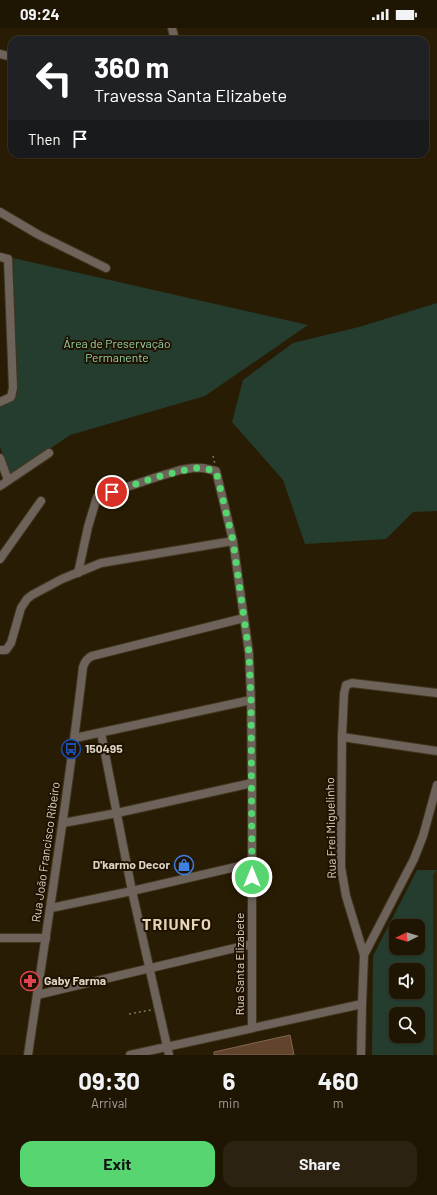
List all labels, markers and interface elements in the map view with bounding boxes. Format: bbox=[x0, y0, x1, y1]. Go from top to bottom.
text: 09:24 bbox=[20, 5, 59, 23]
text: 360 m bbox=[94, 50, 169, 84]
icon: left bbox=[28, 52, 80, 104]
text: Travessa Santa Elizabete bbox=[94, 84, 287, 106]
icon: arrive bbox=[69, 128, 91, 150]
text: Then bbox=[28, 130, 61, 148]
park label: Área de Preservação Permanente bbox=[64, 336, 170, 364]
pin bbox=[95, 475, 129, 509]
icon: arrive bbox=[101, 481, 123, 503]
bus stop icon: 150495 bbox=[60, 738, 82, 760]
place label: 150495 bbox=[85, 741, 123, 755]
street label: Rua Frei Miguelinho bbox=[322, 777, 338, 879]
street label: Rua João Francisco Ribeiro bbox=[28, 781, 62, 923]
shop icon: D'karmo Decor bbox=[173, 854, 195, 876]
position arrow bbox=[231, 856, 273, 898]
place label: D'karmo Decor bbox=[93, 857, 170, 871]
street label: Rua Santa Elizabete bbox=[232, 913, 246, 1015]
district label: TRIUNFO bbox=[142, 914, 212, 933]
north arrow bbox=[389, 919, 425, 955]
map controls bbox=[389, 919, 425, 1043]
button: sound bbox=[389, 963, 425, 999]
pharmacy icon: Gaby Farma bbox=[19, 970, 41, 992]
place label: Gaby Farma bbox=[44, 973, 106, 987]
button: search bbox=[389, 1007, 425, 1043]
text: 09:30 bbox=[78, 1066, 140, 1095]
text: 6 bbox=[222, 1066, 235, 1095]
text: 460 bbox=[318, 1066, 359, 1095]
text: Arrival bbox=[91, 1095, 127, 1111]
text: min bbox=[218, 1095, 239, 1111]
text: m bbox=[333, 1095, 344, 1111]
button: Exit bbox=[20, 1141, 215, 1187]
button: Share bbox=[223, 1141, 417, 1187]

